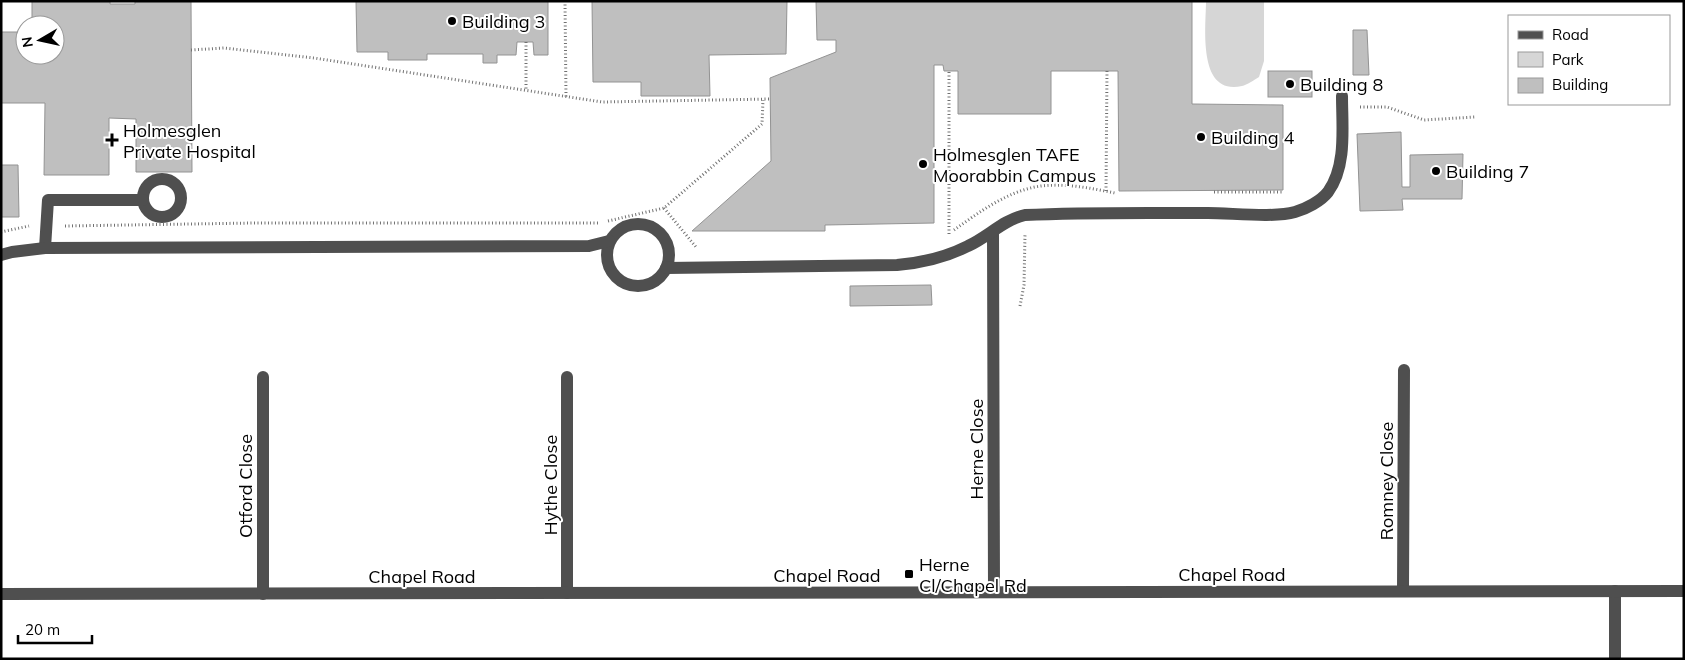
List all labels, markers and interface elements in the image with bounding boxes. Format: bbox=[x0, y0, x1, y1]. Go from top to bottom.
place label: Building 3 bbox=[462, 10, 545, 33]
north arrow bbox=[15, 15, 65, 65]
marker: Building 3 bbox=[446, 15, 458, 27]
legend bbox=[1508, 15, 1670, 105]
text: Road bbox=[1552, 25, 1589, 44]
text: N bbox=[17, 35, 37, 49]
text: Park bbox=[1552, 50, 1584, 69]
place label: Building 8 bbox=[1300, 73, 1383, 96]
text: Building bbox=[1552, 75, 1608, 94]
marker: Building 8 bbox=[1284, 78, 1296, 90]
place label: Holmesglen Private Hospital bbox=[123, 119, 256, 163]
place label: Building 4 bbox=[1211, 126, 1294, 149]
marker: Building 4 bbox=[1195, 131, 1207, 143]
marker: Holmesglen Private Hospital bbox=[105, 133, 119, 147]
place label: Holmesglen TAFE Moorabbin Campus bbox=[933, 143, 1096, 187]
marker: Holmesglen TAFE Moorabbin Campus bbox=[917, 158, 929, 170]
place label: Building 7 bbox=[1446, 160, 1529, 183]
marker: Building 7 bbox=[1430, 165, 1442, 177]
street label: Herne Close bbox=[965, 399, 988, 499]
street label: Romney Close bbox=[1375, 422, 1398, 540]
street label: Otford Close bbox=[234, 434, 257, 538]
street label: Hythe Close bbox=[539, 435, 562, 535]
place label: Herne Cl/Chapel Rd bbox=[919, 553, 1027, 597]
street label: Chapel Road bbox=[1178, 563, 1286, 586]
street label: Chapel Road bbox=[773, 564, 881, 587]
street label: Chapel Road bbox=[368, 565, 476, 588]
marker: Herne Cl/Chapel Rd bbox=[903, 568, 915, 580]
scale bar bbox=[18, 612, 91, 644]
text: 20 m bbox=[25, 620, 60, 639]

